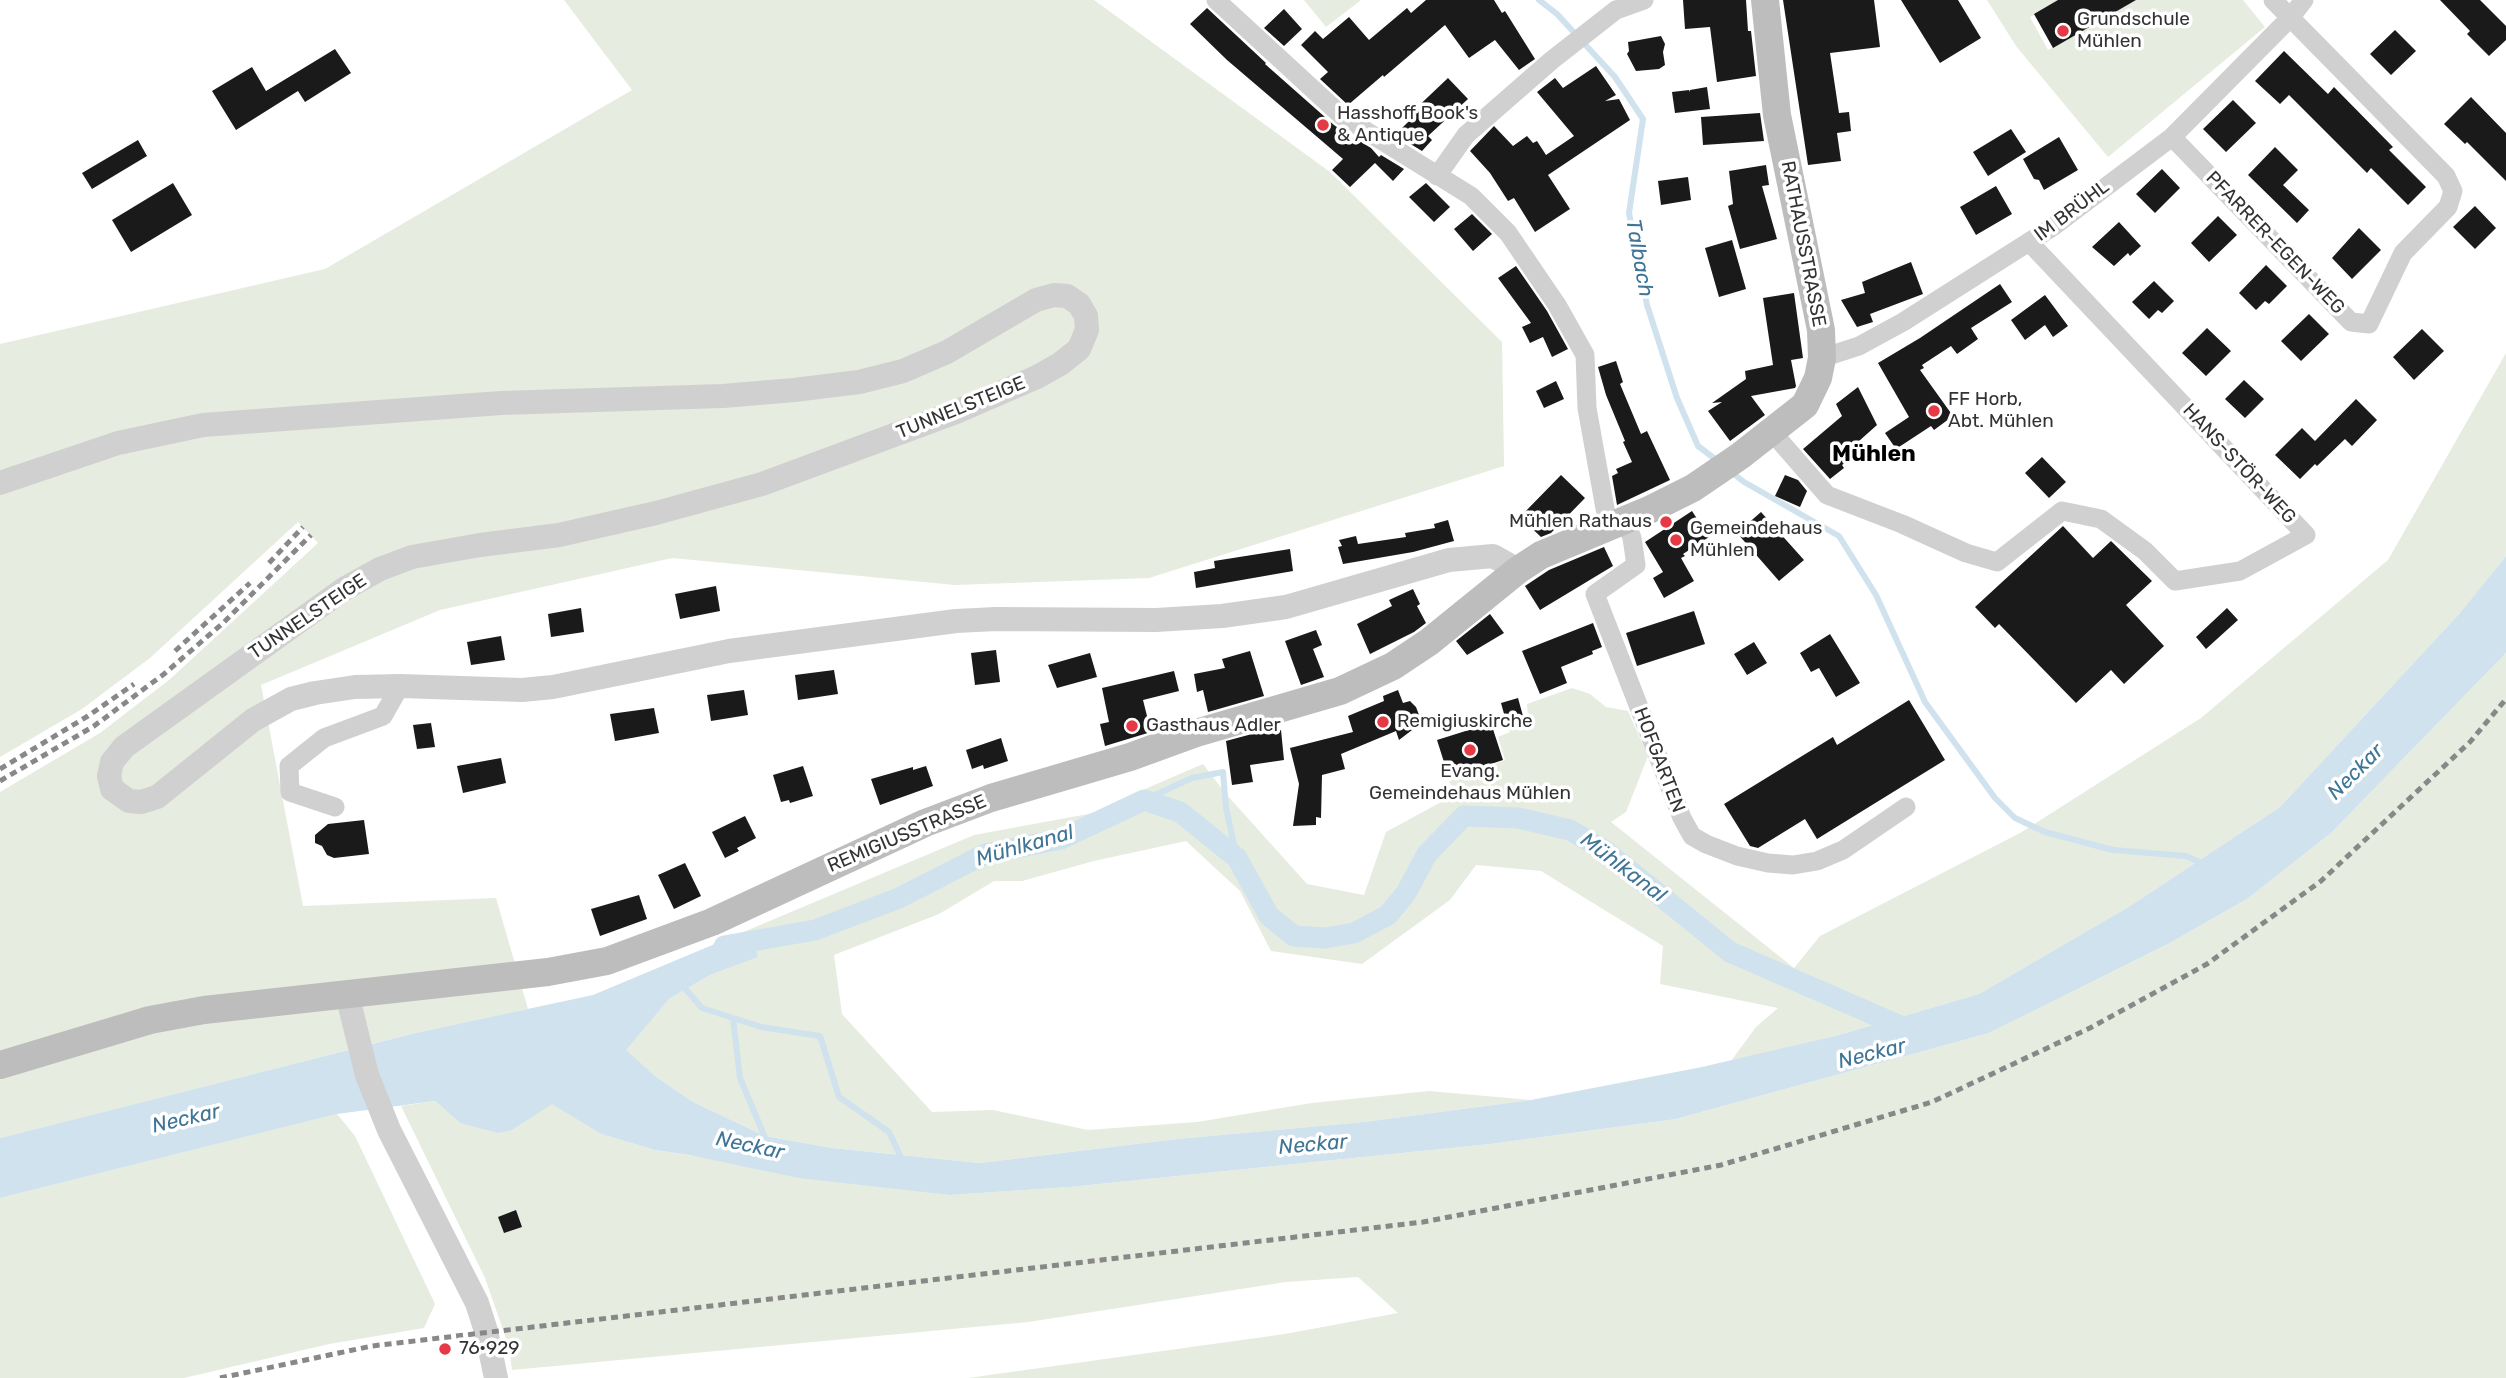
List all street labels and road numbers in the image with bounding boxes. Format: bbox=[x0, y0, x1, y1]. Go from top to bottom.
street label: RATHAUSSTRASSE bbox=[1776, 159, 1830, 329]
street label: PFARRER-EGEN-WEG bbox=[2201, 167, 2349, 319]
street label: IM BRÜHL bbox=[2030, 176, 2114, 246]
street label: TUNNELSTEIGE bbox=[893, 372, 1029, 444]
street label: HANS-STÖR-WEG bbox=[2178, 399, 2300, 529]
street label: TUNNELSTEIGE bbox=[245, 569, 371, 665]
street label: HOFGARTEN bbox=[1628, 704, 1690, 816]
street label: REMIGIUSSTRASSE bbox=[824, 790, 990, 878]

